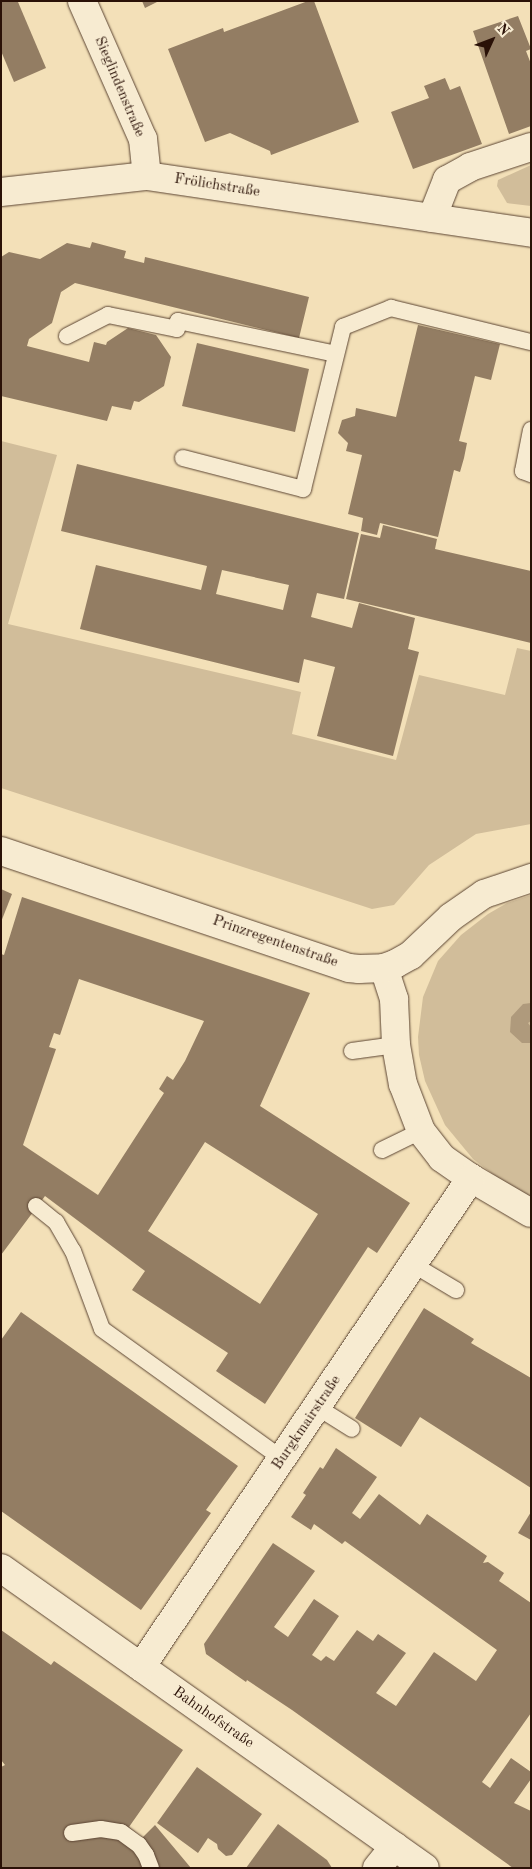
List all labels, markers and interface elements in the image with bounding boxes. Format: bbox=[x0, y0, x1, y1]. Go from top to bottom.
north arrow bbox=[467, 15, 517, 65]
text: N bbox=[494, 21, 512, 38]
street label: Sieglindenstraße bbox=[90, 34, 148, 140]
street label: Frölichstraße bbox=[173, 170, 261, 202]
street label: Prinzregentenstraße bbox=[210, 912, 340, 972]
street label: Burgkmairstraße bbox=[269, 1372, 345, 1474]
street label: Bahnhofstraße bbox=[169, 1683, 257, 1753]

